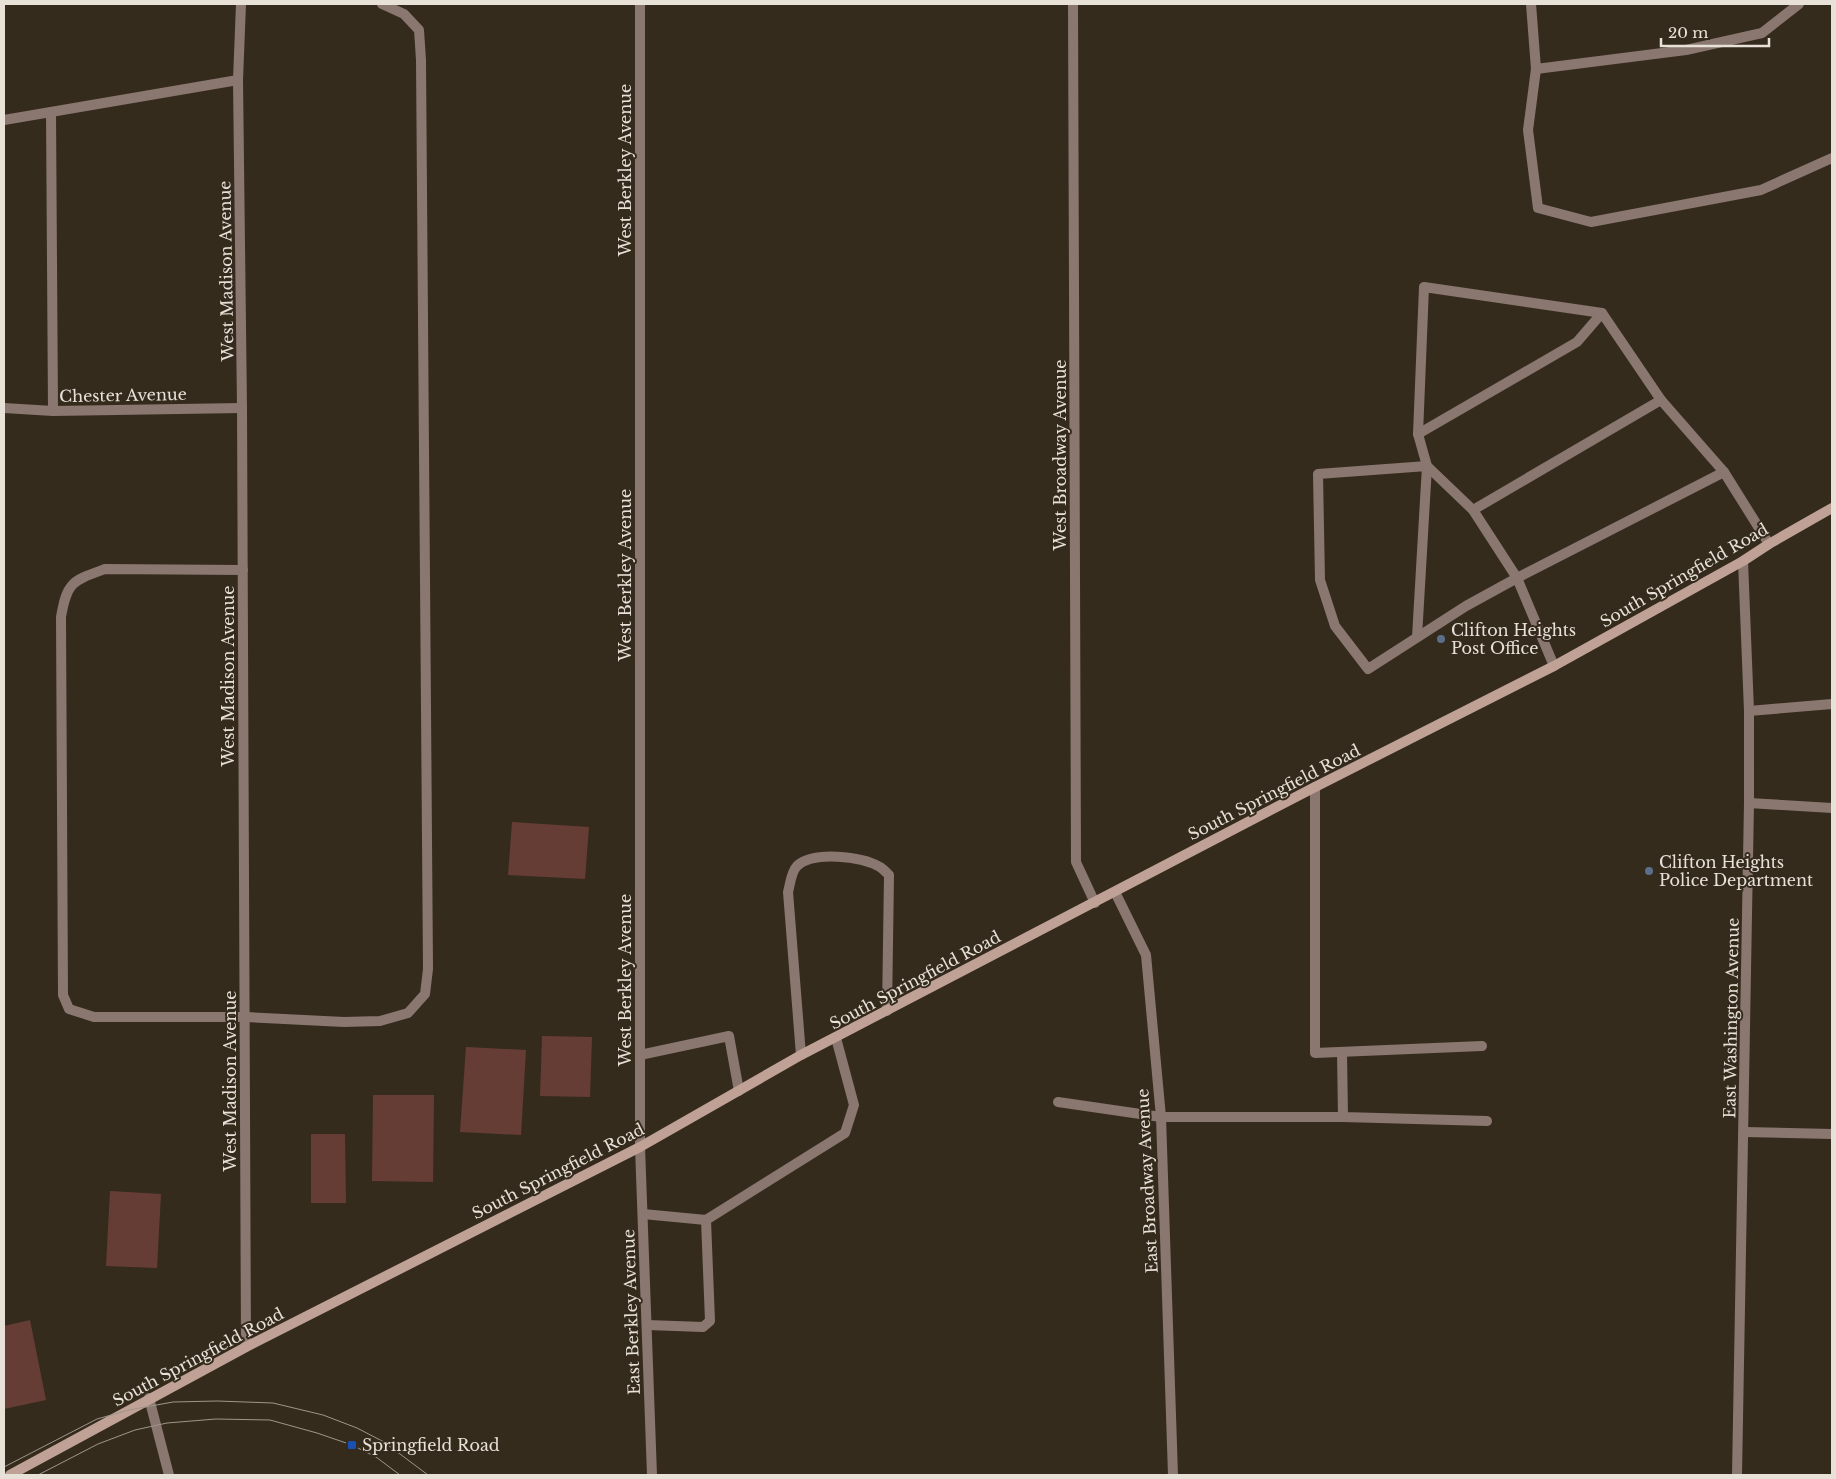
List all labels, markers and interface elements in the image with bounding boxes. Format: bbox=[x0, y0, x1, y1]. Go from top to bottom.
scale bar bbox=[1661, 15, 1768, 47]
text: 20 m bbox=[1668, 23, 1708, 42]
street label: West Berkley Avenue bbox=[615, 84, 635, 257]
street label: West Madison Avenue bbox=[214, 180, 238, 363]
street label: West Broadway Avenue bbox=[1050, 359, 1070, 552]
street label: Chester Avenue bbox=[59, 384, 187, 406]
street label: West Berkley Avenue bbox=[615, 489, 635, 662]
street label: South Springfield Road bbox=[1596, 519, 1772, 631]
street label: West Madison Avenue bbox=[218, 586, 238, 767]
place label: Clifton Heights Post Office bbox=[1451, 620, 1576, 658]
marker: Clifton Heights Post Office bbox=[1435, 633, 1447, 645]
street label: South Springfield Road bbox=[1184, 740, 1364, 844]
place label: Clifton Heights Police Department bbox=[1659, 852, 1813, 890]
marker: Clifton Heights Police Department bbox=[1643, 865, 1655, 877]
street label: West Berkley Avenue bbox=[615, 894, 635, 1067]
street label: East Washington Avenue bbox=[1719, 917, 1743, 1119]
street label: South Springfield Road bbox=[826, 926, 1004, 1034]
street label: West Madison Avenue bbox=[220, 991, 240, 1172]
street label: East Broadway Avenue bbox=[1132, 1088, 1162, 1274]
street label: South Springfield Road bbox=[468, 1119, 648, 1223]
street label: East Berkley Avenue bbox=[618, 1229, 644, 1395]
street label: South Springfield Road bbox=[109, 1303, 287, 1411]
place label: Springfield Road bbox=[362, 1435, 500, 1455]
marker: Springfield Road bbox=[346, 1439, 358, 1451]

